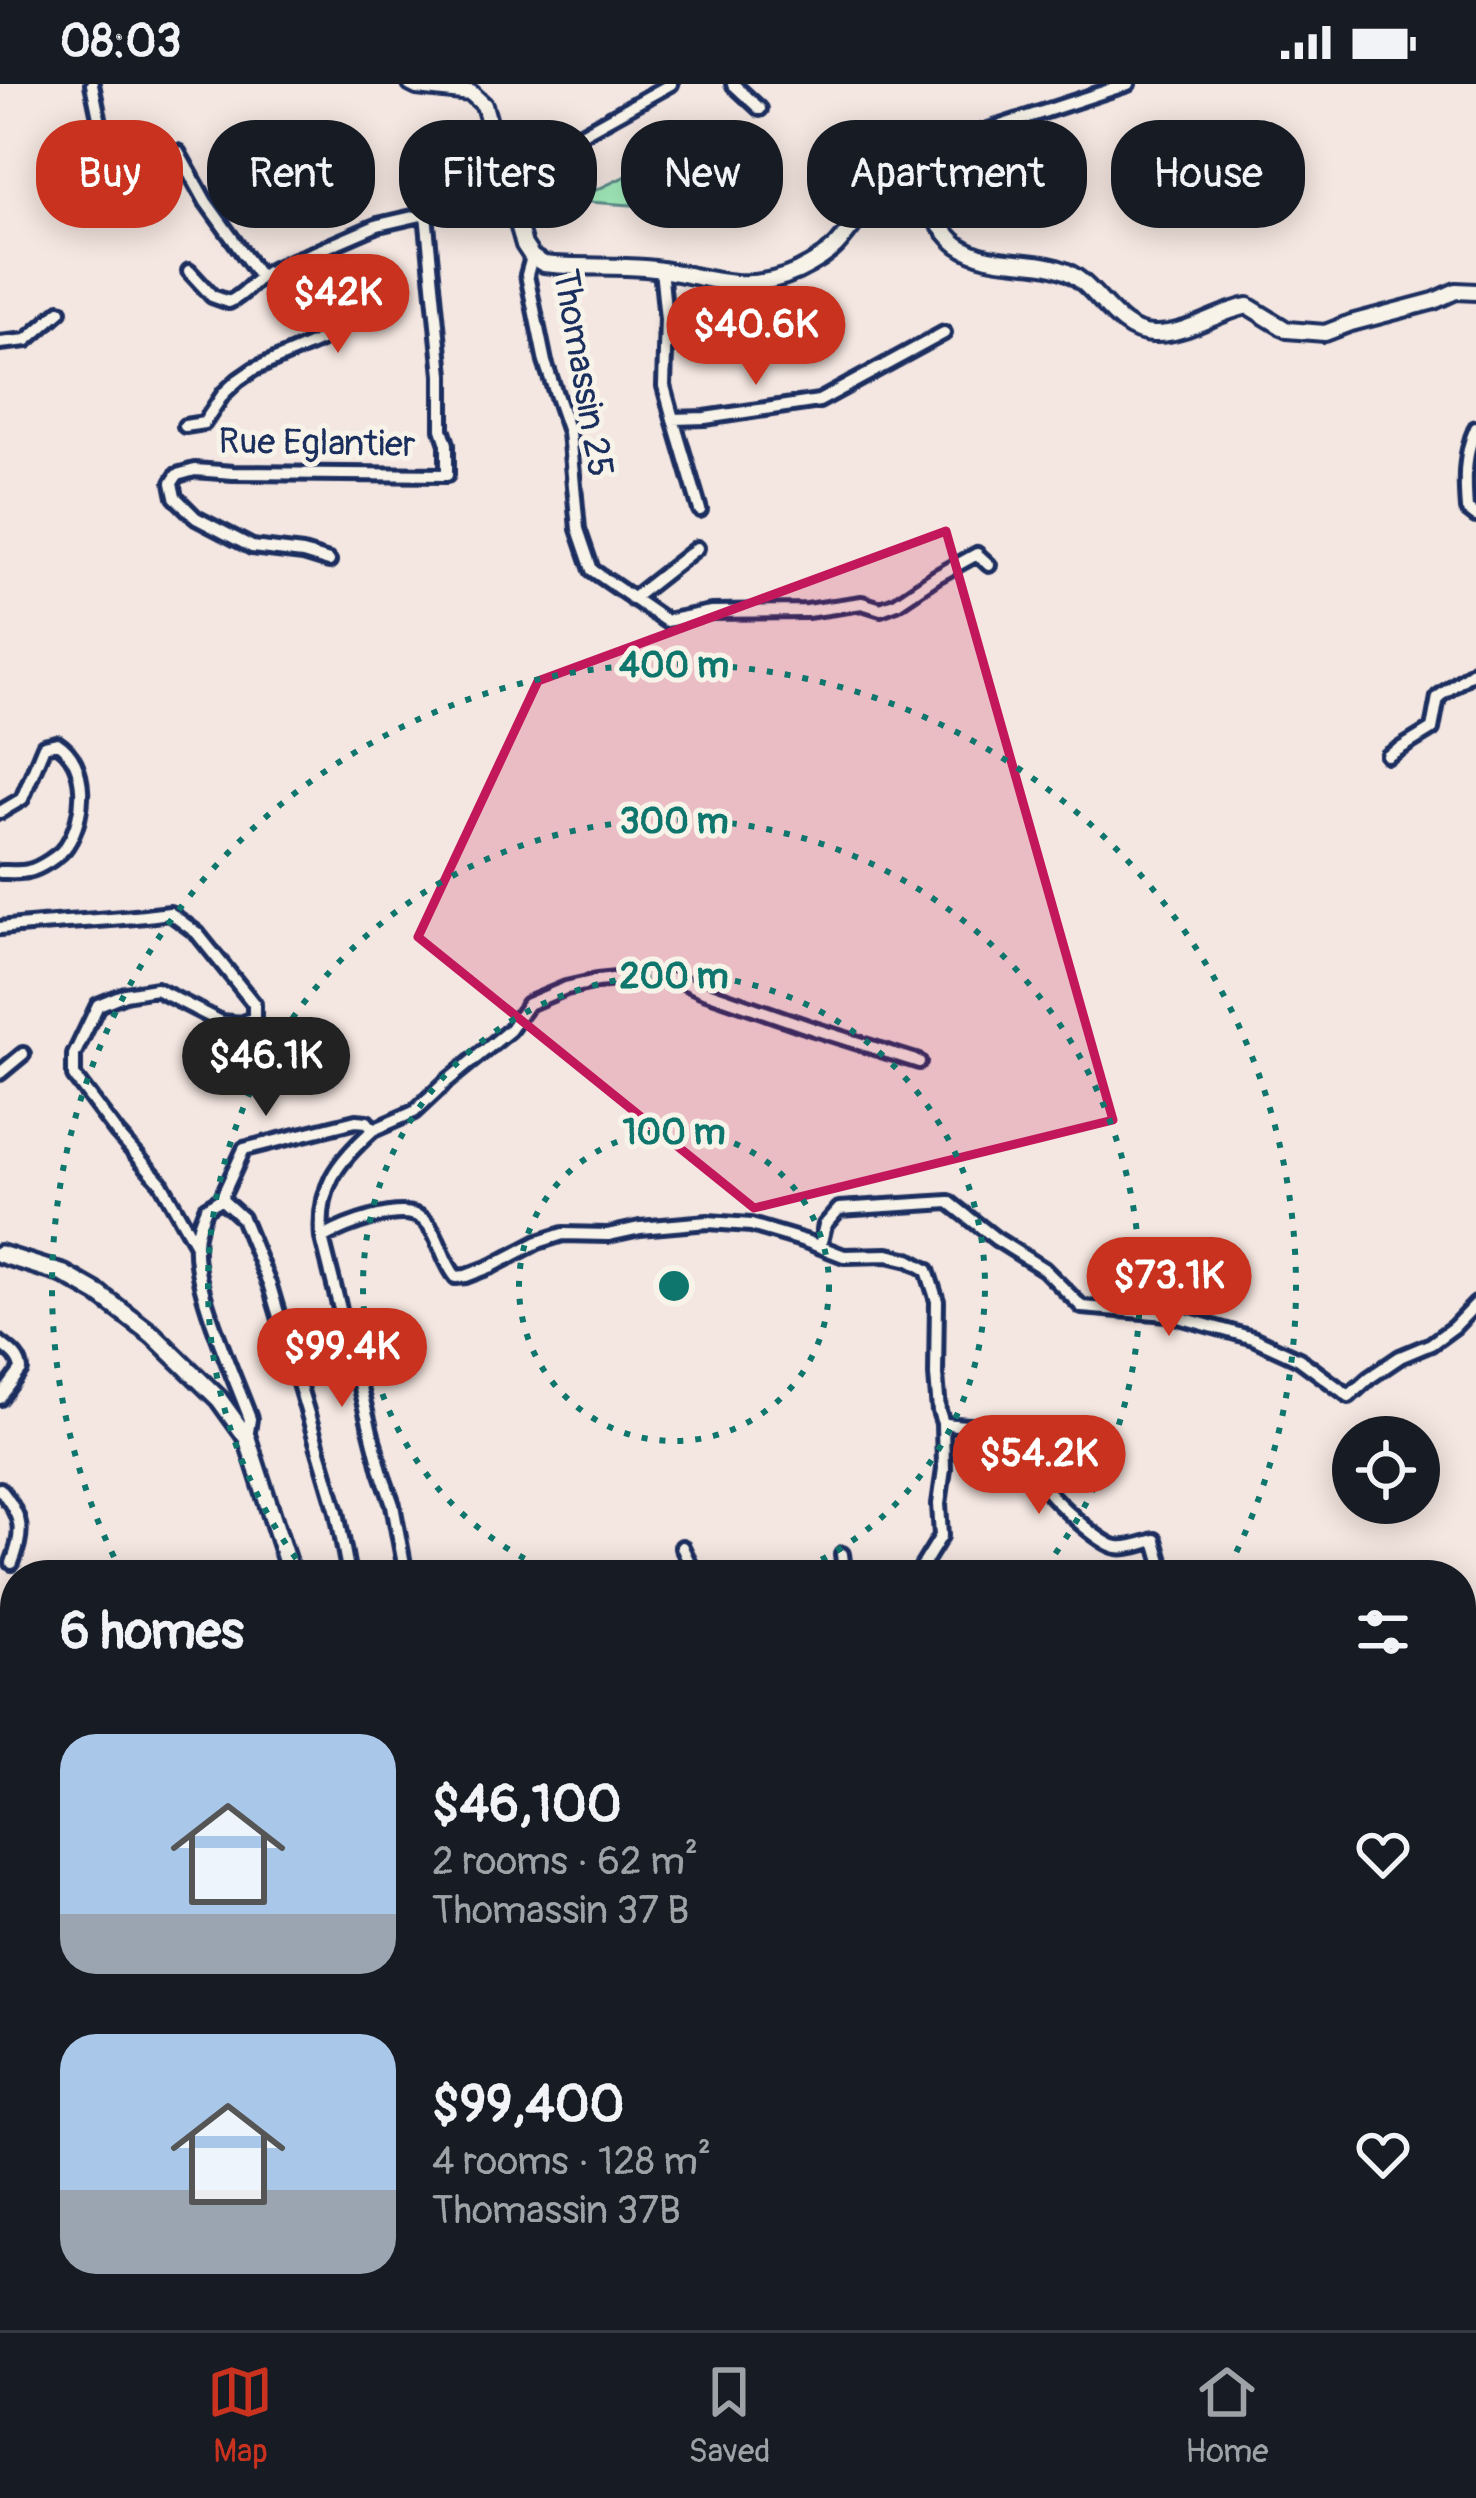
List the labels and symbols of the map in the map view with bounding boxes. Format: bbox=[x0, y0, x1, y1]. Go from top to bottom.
pin: $42K bbox=[267, 254, 409, 356]
street label: Thomassin 25 bbox=[543, 266, 623, 480]
pin: $40.6K bbox=[658, 286, 854, 388]
street label: Rue Eglantier bbox=[218, 419, 416, 467]
text: 400 m bbox=[619, 643, 729, 688]
text: 300 m bbox=[619, 799, 729, 844]
text: 200 m bbox=[619, 954, 729, 999]
pin: $46.1K bbox=[168, 1017, 364, 1119]
text: 100 m bbox=[622, 1110, 726, 1155]
pin: $73.1K bbox=[1071, 1237, 1267, 1339]
centre of rings bbox=[653, 1265, 695, 1307]
pin: $99.4K bbox=[244, 1308, 440, 1410]
pin: $54.2K bbox=[941, 1415, 1137, 1517]

